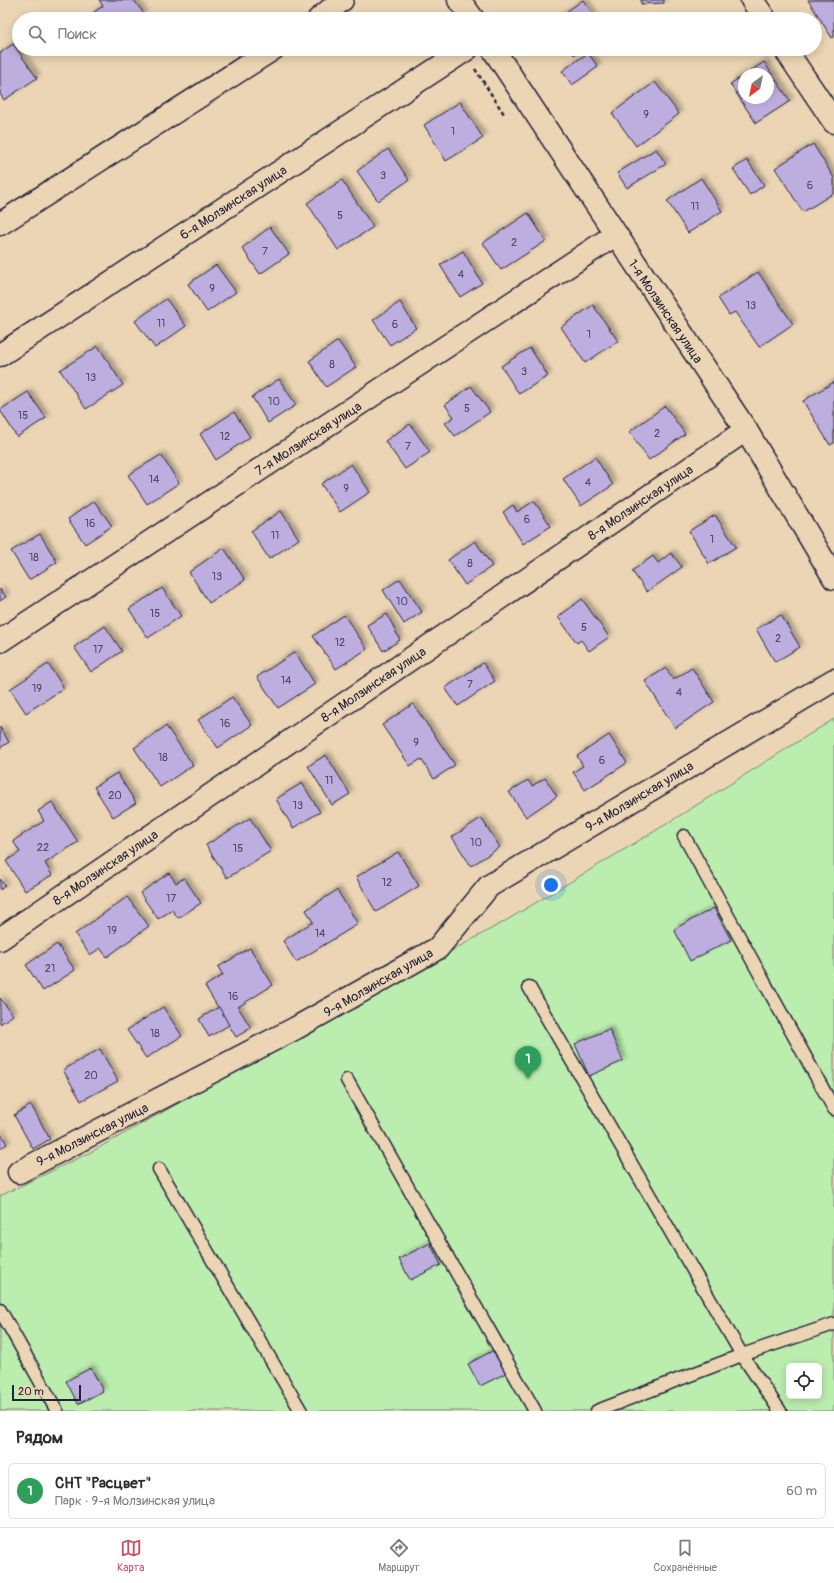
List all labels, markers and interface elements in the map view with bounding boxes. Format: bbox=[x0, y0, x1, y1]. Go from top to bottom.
search box bbox=[12, 12, 822, 56]
icon: search bbox=[26, 23, 48, 45]
text: Поиск bbox=[58, 25, 97, 44]
north arrow bbox=[738, 68, 774, 104]
house number: 9 bbox=[643, 108, 649, 121]
house number: 1 bbox=[451, 125, 455, 138]
street label: 6-я Молзинская улица bbox=[177, 162, 290, 243]
house number: 3 bbox=[380, 169, 386, 182]
house number: 6 bbox=[807, 179, 813, 192]
house number: 11 bbox=[691, 200, 699, 213]
house number: 5 bbox=[337, 209, 343, 222]
house number: 2 bbox=[511, 236, 517, 249]
house number: 7 bbox=[262, 245, 268, 258]
street label: 1-я Молзинская улица bbox=[624, 257, 706, 367]
house number: 4 bbox=[458, 268, 465, 281]
house number: 9 bbox=[209, 282, 215, 295]
house number: 13 bbox=[746, 299, 756, 312]
house number: 11 bbox=[157, 317, 165, 330]
house number: 6 bbox=[392, 318, 398, 331]
house number: 1 bbox=[587, 328, 591, 341]
house number: 8 bbox=[329, 358, 335, 371]
house number: 3 bbox=[521, 365, 527, 378]
house number: 13 bbox=[86, 371, 96, 384]
house number: 10 bbox=[268, 395, 280, 408]
street label: 7-я Молзинская улица bbox=[252, 398, 365, 479]
house number: 5 bbox=[464, 402, 470, 415]
house number: 15 bbox=[18, 409, 28, 422]
house number: 2 bbox=[654, 427, 660, 440]
house number: 12 bbox=[220, 430, 230, 443]
house number: 7 bbox=[405, 440, 411, 453]
street label: 8-я Молзинская улица bbox=[585, 462, 696, 544]
house number: 14 bbox=[149, 473, 160, 486]
house number: 4 bbox=[585, 476, 592, 489]
house number: 9 bbox=[343, 482, 349, 495]
house number: 6 bbox=[524, 513, 530, 526]
house number: 16 bbox=[85, 517, 95, 530]
house number: 11 bbox=[271, 529, 279, 542]
house number: 1 bbox=[710, 533, 714, 546]
house number: 18 bbox=[29, 551, 39, 564]
house number: 8 bbox=[467, 557, 473, 570]
house number: 13 bbox=[212, 570, 222, 583]
house number: 10 bbox=[396, 595, 408, 608]
house number: 15 bbox=[150, 607, 160, 620]
house number: 5 bbox=[581, 621, 587, 634]
house number: 2 bbox=[775, 632, 781, 645]
house number: 12 bbox=[335, 636, 345, 649]
house number: 17 bbox=[93, 643, 103, 656]
street label: 8-я Молзинская улица bbox=[318, 644, 429, 726]
house number: 14 bbox=[281, 674, 292, 687]
house number: 7 bbox=[467, 678, 473, 691]
house number: 19 bbox=[32, 682, 42, 695]
house number: 4 bbox=[676, 686, 683, 699]
house number: 16 bbox=[220, 717, 230, 730]
house number: 9 bbox=[413, 736, 419, 749]
house number: 18 bbox=[158, 751, 168, 764]
house number: 6 bbox=[599, 754, 605, 767]
street label: 9-я Молзинская улица bbox=[582, 758, 697, 836]
house number: 11 bbox=[325, 774, 333, 787]
house number: 20 bbox=[108, 789, 122, 802]
house number: 13 bbox=[293, 799, 303, 812]
street label: 8-я Молзинская улица bbox=[50, 827, 161, 909]
house number: 10 bbox=[470, 836, 482, 849]
house number: 22 bbox=[37, 841, 49, 854]
house number: 15 bbox=[233, 842, 243, 855]
your location bbox=[541, 875, 561, 895]
house number: 12 bbox=[382, 876, 392, 889]
house number: 17 bbox=[166, 892, 176, 905]
house number: 19 bbox=[107, 924, 117, 937]
house number: 14 bbox=[315, 927, 326, 940]
street label: 9-я Молзинская улица bbox=[321, 945, 436, 1021]
house number: 21 bbox=[45, 962, 55, 975]
house number: 16 bbox=[228, 990, 238, 1003]
house number: 18 bbox=[150, 1027, 160, 1040]
pin: 1 bbox=[515, 1046, 541, 1079]
house number: 20 bbox=[84, 1069, 98, 1082]
street label: 9-я Молзинская улица bbox=[34, 1100, 151, 1170]
map controls bbox=[786, 1363, 822, 1399]
button: locate bbox=[786, 1363, 822, 1399]
scale bar bbox=[12, 1383, 81, 1402]
text: 20 m bbox=[18, 1385, 44, 1398]
text: Рядом bbox=[16, 1427, 63, 1448]
text: СНТ "Расцвет" bbox=[55, 1474, 151, 1493]
text: 1 bbox=[27, 1483, 33, 1499]
text: 60 m bbox=[786, 1483, 817, 1499]
text: Парк · 9-я Молзинская улица bbox=[55, 1493, 215, 1509]
tab: Карта bbox=[117, 1537, 144, 1574]
tab: Маршрут bbox=[378, 1537, 420, 1574]
tab: Сохранённые bbox=[654, 1537, 717, 1574]

